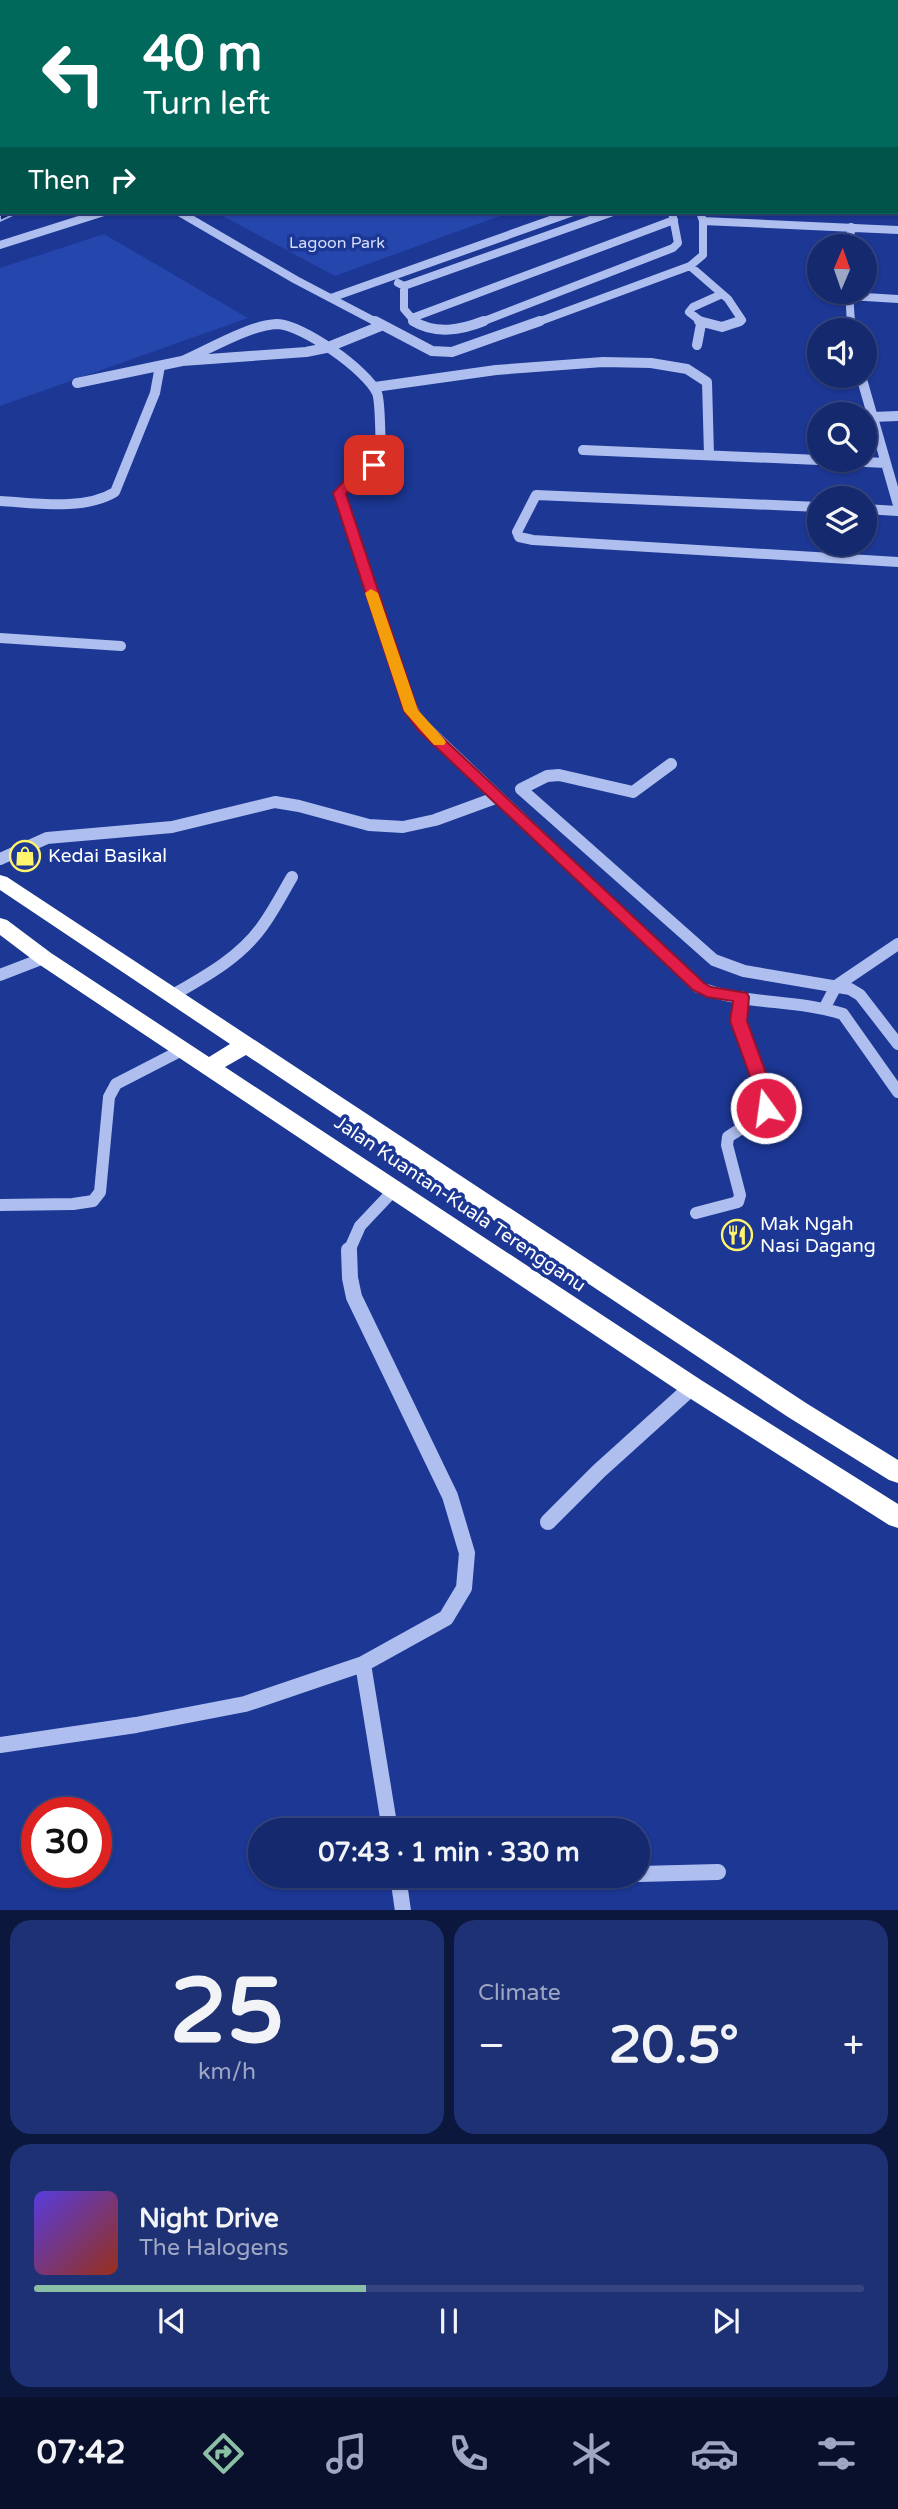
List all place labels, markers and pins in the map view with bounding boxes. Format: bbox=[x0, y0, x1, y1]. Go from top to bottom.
pin bbox=[344, 435, 404, 495]
shop icon: Kedai Basikal bbox=[8, 839, 42, 873]
place label: Kedai Basikal bbox=[48, 845, 167, 867]
place label: Mak Ngah Nasi Dagang bbox=[760, 1213, 876, 1257]
restaurant icon: Mak Ngah Nasi Dagang bbox=[720, 1218, 754, 1252]

